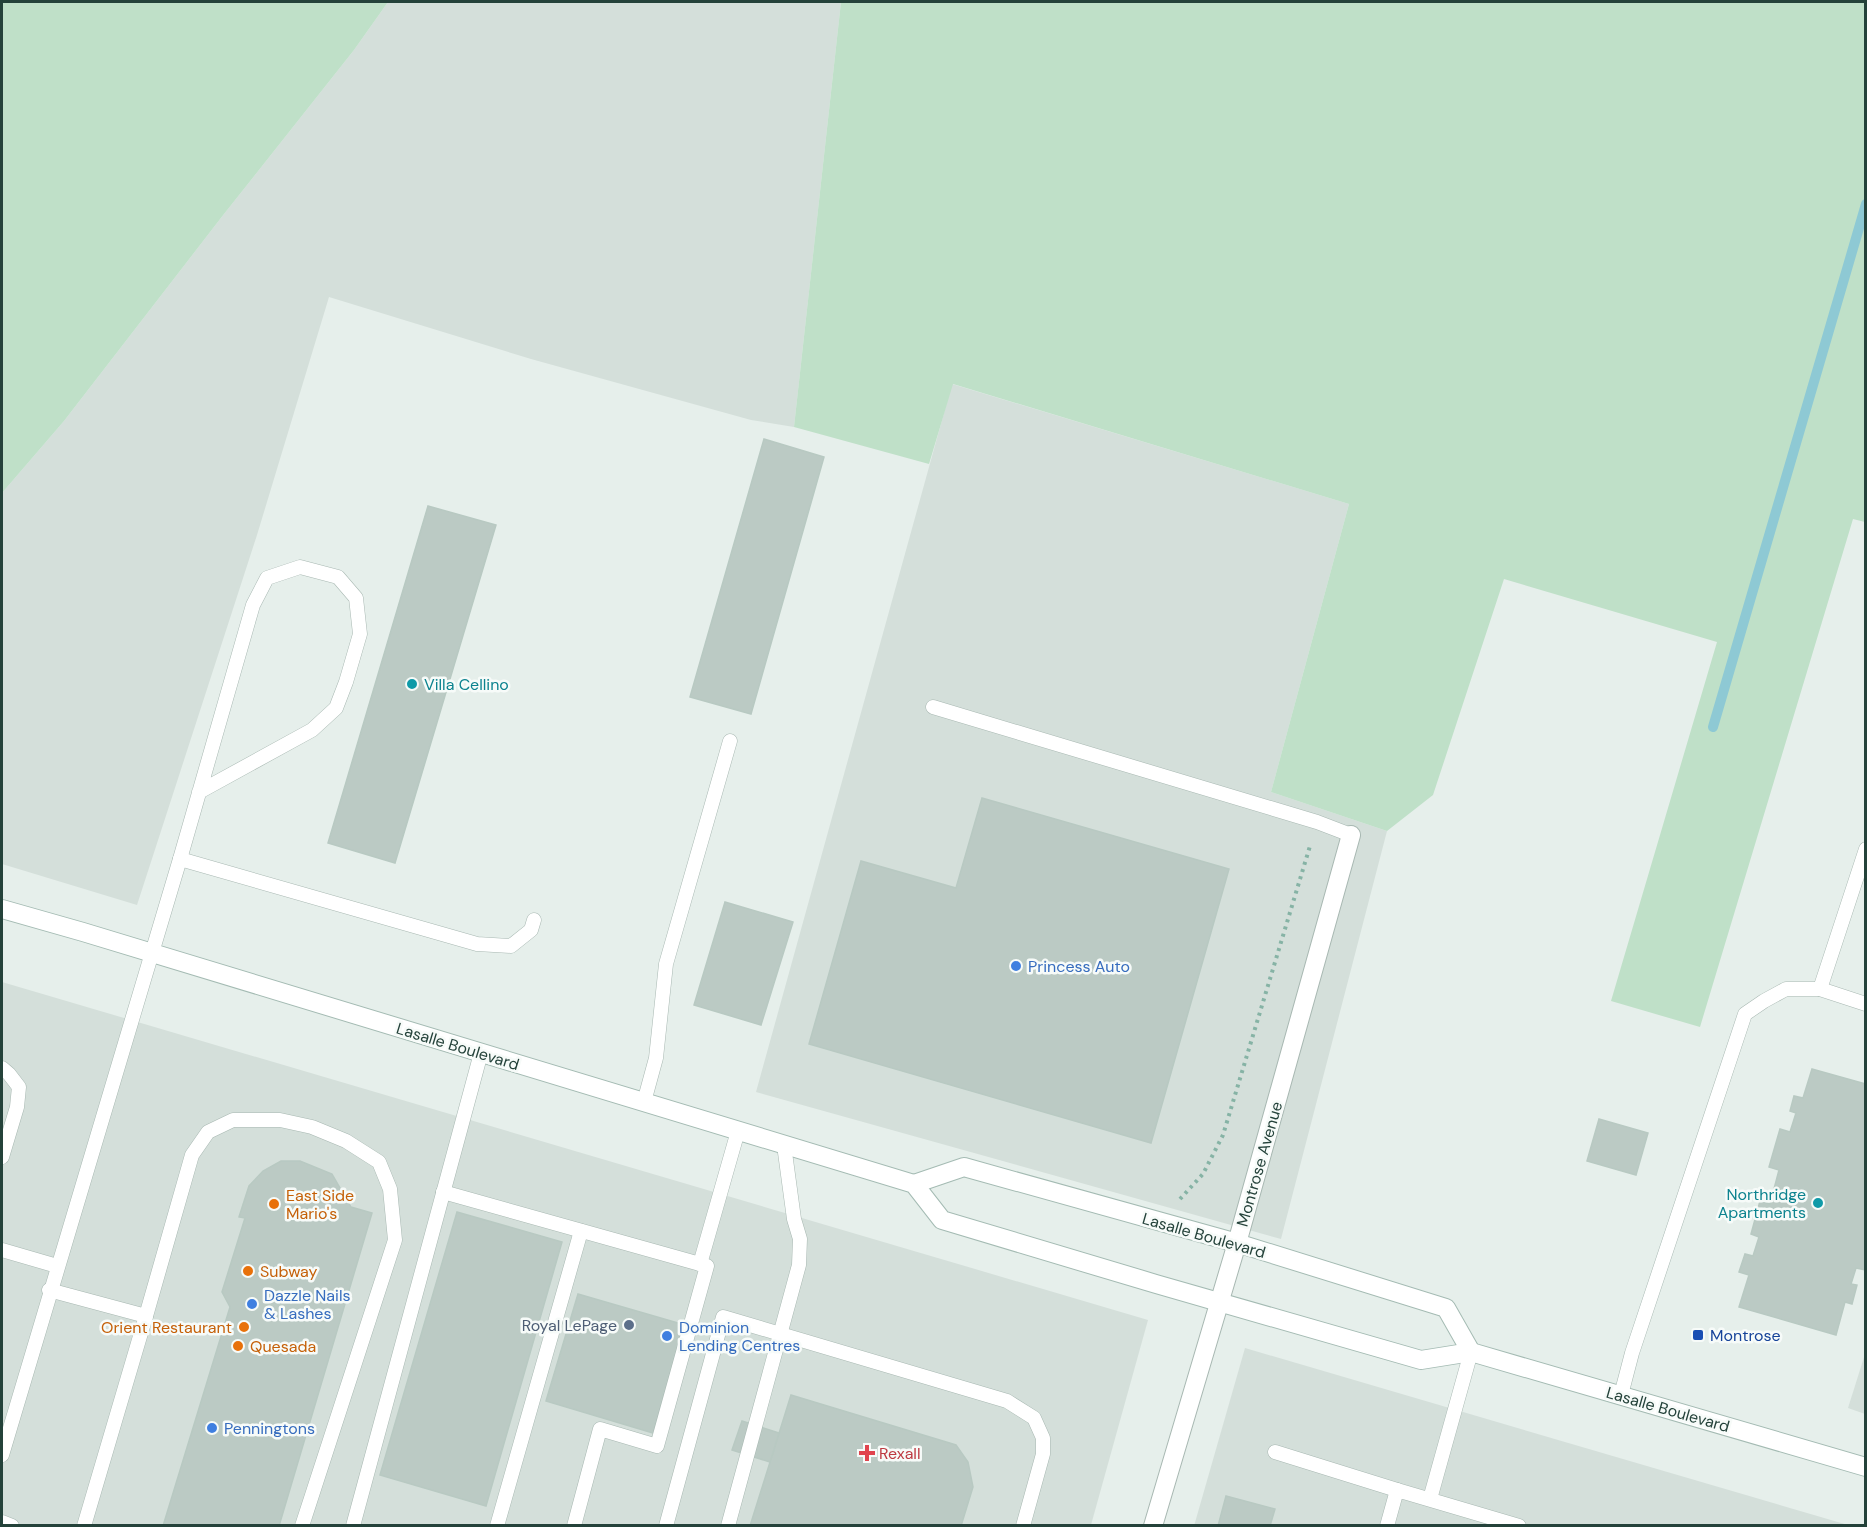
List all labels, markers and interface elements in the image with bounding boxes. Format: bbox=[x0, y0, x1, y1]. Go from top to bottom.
place label: Villa Cellino bbox=[424, 674, 509, 695]
marker: Villa Cellino bbox=[405, 677, 419, 691]
place label: Princess Auto bbox=[1028, 956, 1130, 977]
marker: Princess Auto bbox=[1009, 959, 1023, 973]
street label: Lasalle Boulevard bbox=[394, 1018, 522, 1075]
street label: Montrose Avenue bbox=[1232, 1099, 1287, 1229]
place label: Northridge Apartments bbox=[1718, 1184, 1806, 1223]
place label: East Side Mario's bbox=[286, 1185, 354, 1224]
marker: Northridge Apartments bbox=[1811, 1196, 1825, 1210]
marker: East Side Mario's bbox=[267, 1197, 281, 1211]
street label: Lasalle Boulevard bbox=[1140, 1208, 1268, 1263]
place label: Subway bbox=[260, 1261, 318, 1282]
marker: Subway bbox=[241, 1264, 255, 1278]
place label: Dazzle Nails & Lashes bbox=[264, 1285, 350, 1324]
marker: Dazzle Nails & Lashes bbox=[245, 1297, 259, 1311]
place label: Royal LePage bbox=[522, 1315, 617, 1336]
place label: Orient Restaurant bbox=[101, 1317, 232, 1338]
place label: Dominion Lending Centres bbox=[679, 1317, 800, 1356]
marker: Royal LePage bbox=[622, 1318, 636, 1332]
marker: Orient Restaurant bbox=[237, 1320, 251, 1334]
place label: Montrose bbox=[1710, 1325, 1781, 1346]
marker: Montrose bbox=[1691, 1328, 1705, 1342]
marker: Dominion Lending Centres bbox=[660, 1329, 674, 1343]
place label: Quesada bbox=[250, 1336, 316, 1357]
marker: Quesada bbox=[231, 1339, 245, 1353]
street label: Lasalle Boulevard bbox=[1604, 1382, 1732, 1437]
place label: Penningtons bbox=[224, 1418, 315, 1439]
marker: Penningtons bbox=[205, 1421, 219, 1435]
place label: Rexall bbox=[879, 1443, 920, 1464]
marker: Rexall bbox=[860, 1446, 874, 1460]

